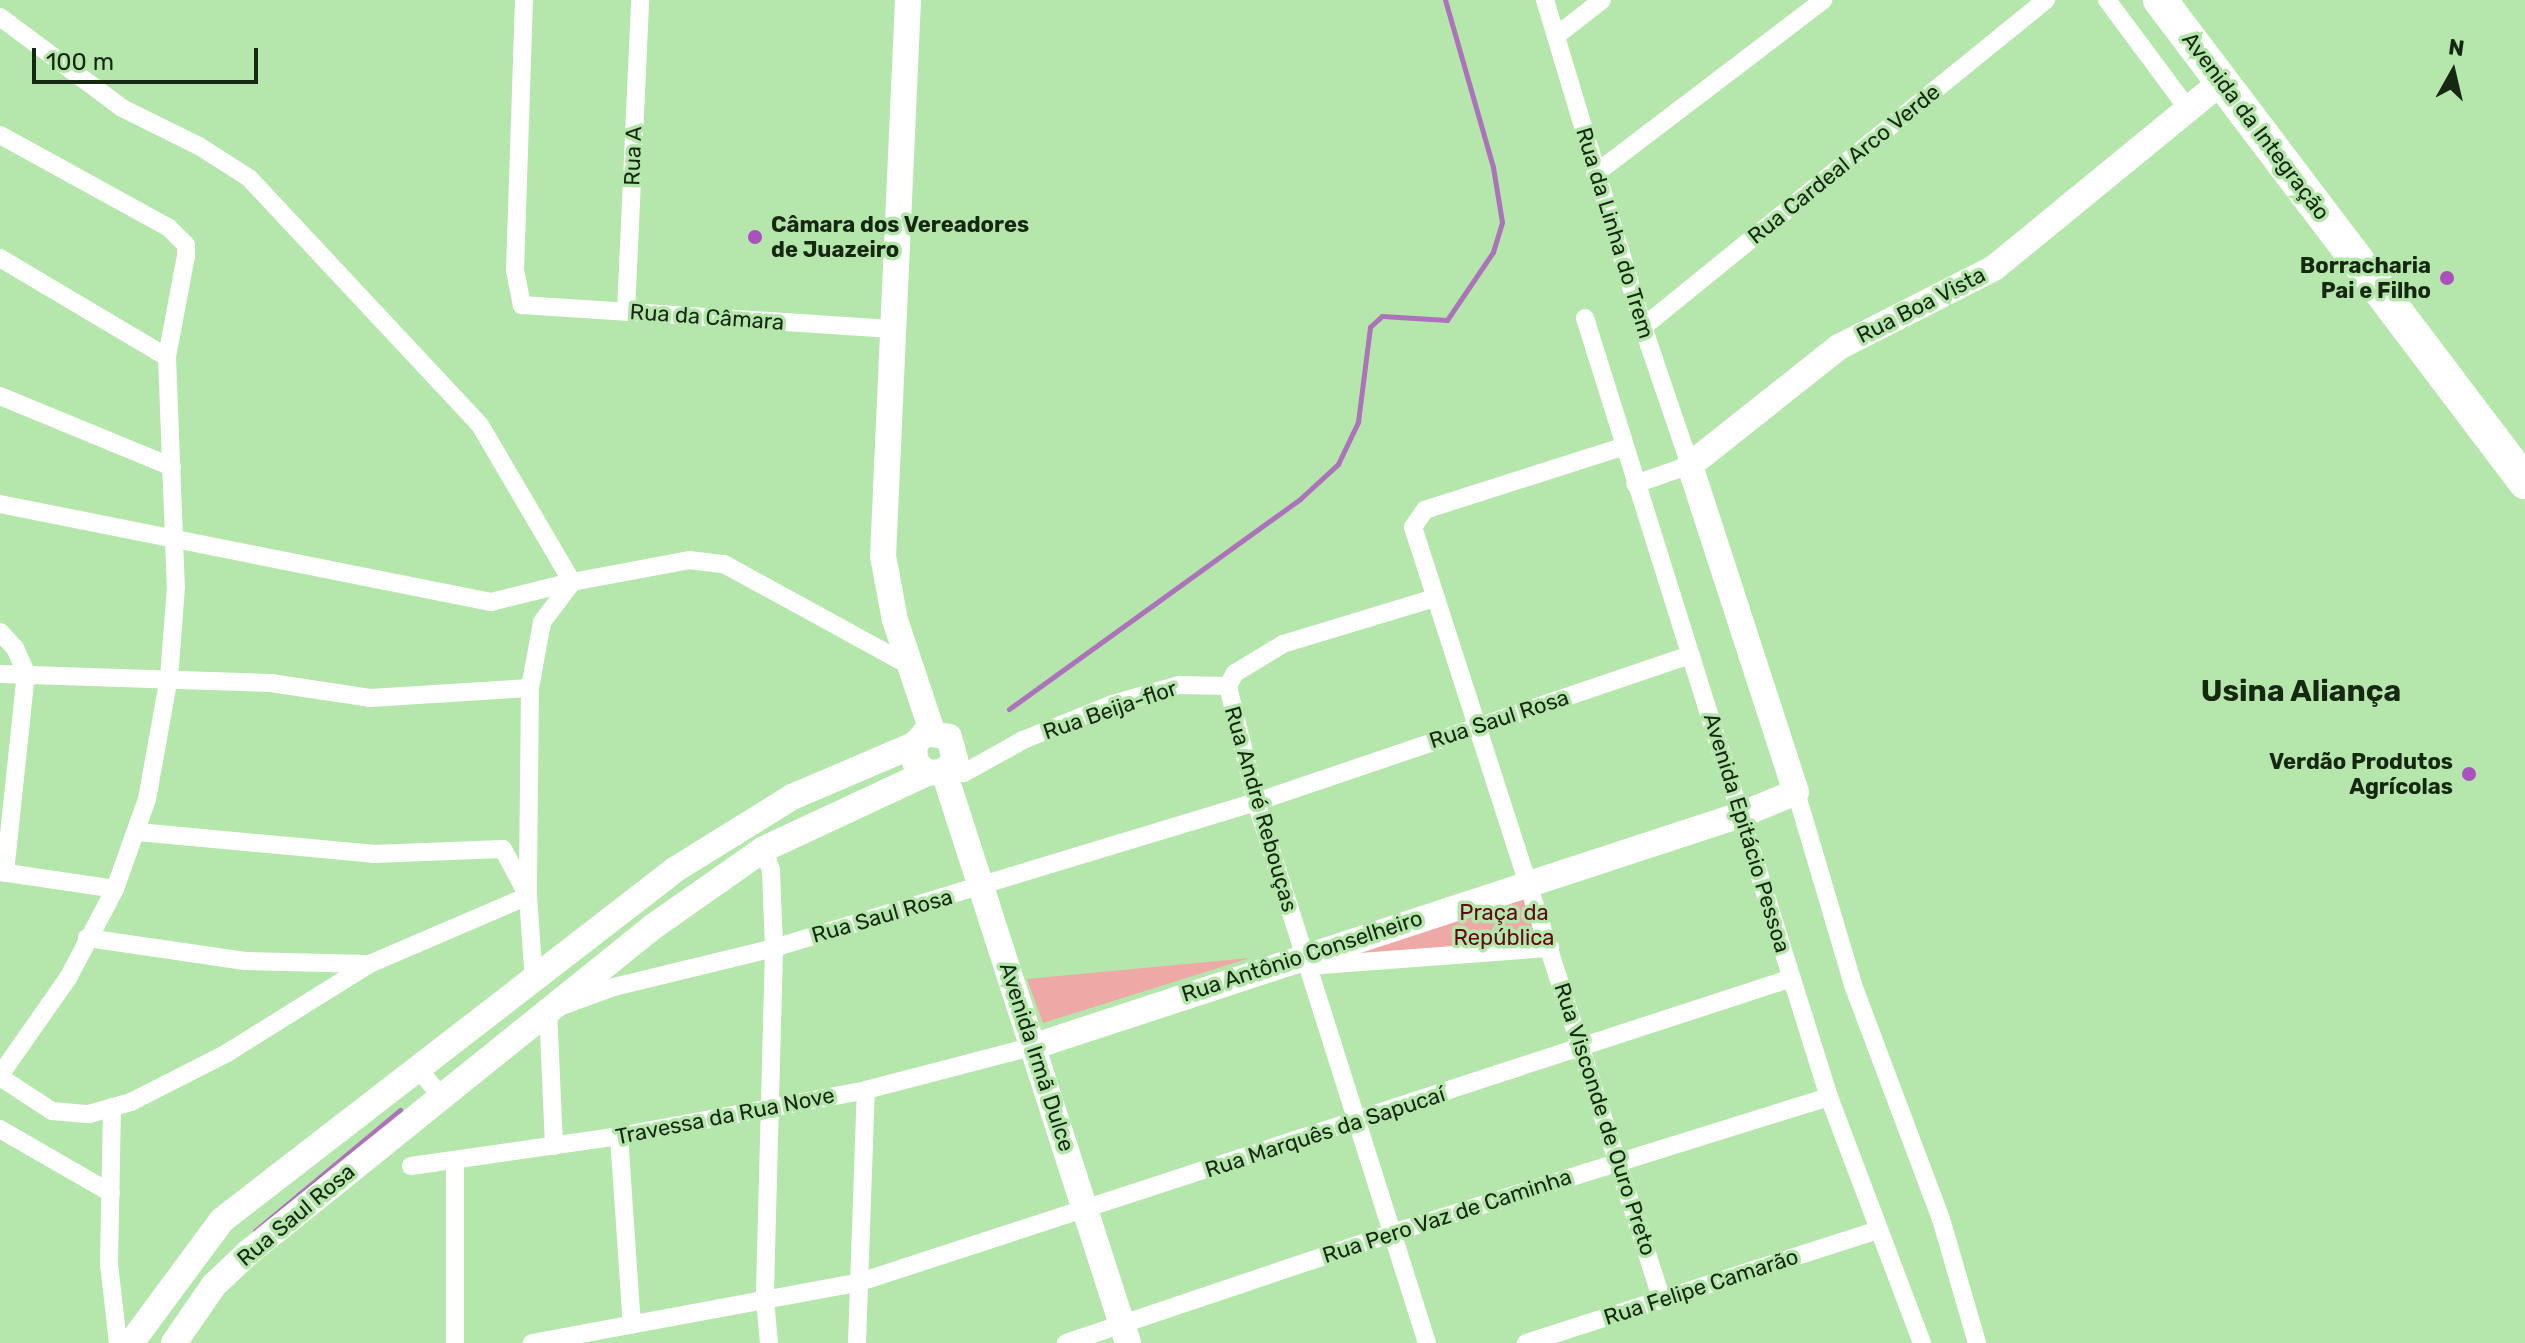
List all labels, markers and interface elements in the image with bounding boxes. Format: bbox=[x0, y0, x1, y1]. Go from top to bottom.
street label: Avenida da Integração bbox=[2177, 27, 2335, 225]
scale bar bbox=[36, 32, 262, 82]
north arrow bbox=[2413, 32, 2493, 112]
text: N bbox=[2447, 33, 2466, 62]
text: 100 m bbox=[46, 48, 114, 76]
street label: Rua Cardeal Arco Verde bbox=[1742, 78, 1946, 250]
street label: Rua da Linha do Trem bbox=[1570, 124, 1660, 342]
street label: Rua A bbox=[619, 126, 647, 186]
place label: Câmara dos Vereadores de Juazeiro bbox=[771, 211, 1030, 262]
marker: Câmara dos Vereadores de Juazeiro bbox=[746, 228, 764, 246]
place label: Borracharia Pai e Filho bbox=[2300, 252, 2431, 304]
street label: Rua Boa Vista bbox=[1852, 261, 1990, 349]
marker: Borracharia Pai e Filho bbox=[2438, 269, 2456, 287]
street label: Rua da Câmara bbox=[629, 298, 785, 336]
district label: Usina Aliança bbox=[2200, 673, 2402, 709]
street label: Rua Beija-flor bbox=[1040, 675, 1180, 745]
street label: Rua Saul Rosa bbox=[1426, 684, 1572, 754]
street label: Rua André Rebouças bbox=[1219, 703, 1303, 915]
street label: Avenida Epitácio Pessoa bbox=[1698, 710, 1796, 956]
place label: Verdão Produtos Agrícolas bbox=[2269, 748, 2453, 800]
marker: Verdão Produtos Agrícolas bbox=[2460, 765, 2478, 783]
street label: Rua Saul Rosa bbox=[809, 883, 955, 949]
park label: Praça da República bbox=[1454, 899, 1554, 950]
street label: Rua Antônio Conselheiro bbox=[1178, 904, 1426, 1008]
street label: Avenida Irmã Dulce bbox=[994, 959, 1080, 1155]
street label: Rua Visconde de Ouro Preto bbox=[1548, 979, 1662, 1259]
street label: Rua Marquês da Sapucaí bbox=[1202, 1081, 1448, 1183]
street label: Travessa da Rua Nove bbox=[613, 1082, 837, 1150]
street label: Rua Saul Rosa bbox=[232, 1158, 360, 1272]
street label: Rua Pero Vaz de Caminha bbox=[1319, 1163, 1575, 1269]
street label: Rua Felipe Camarão bbox=[1600, 1243, 1802, 1331]

